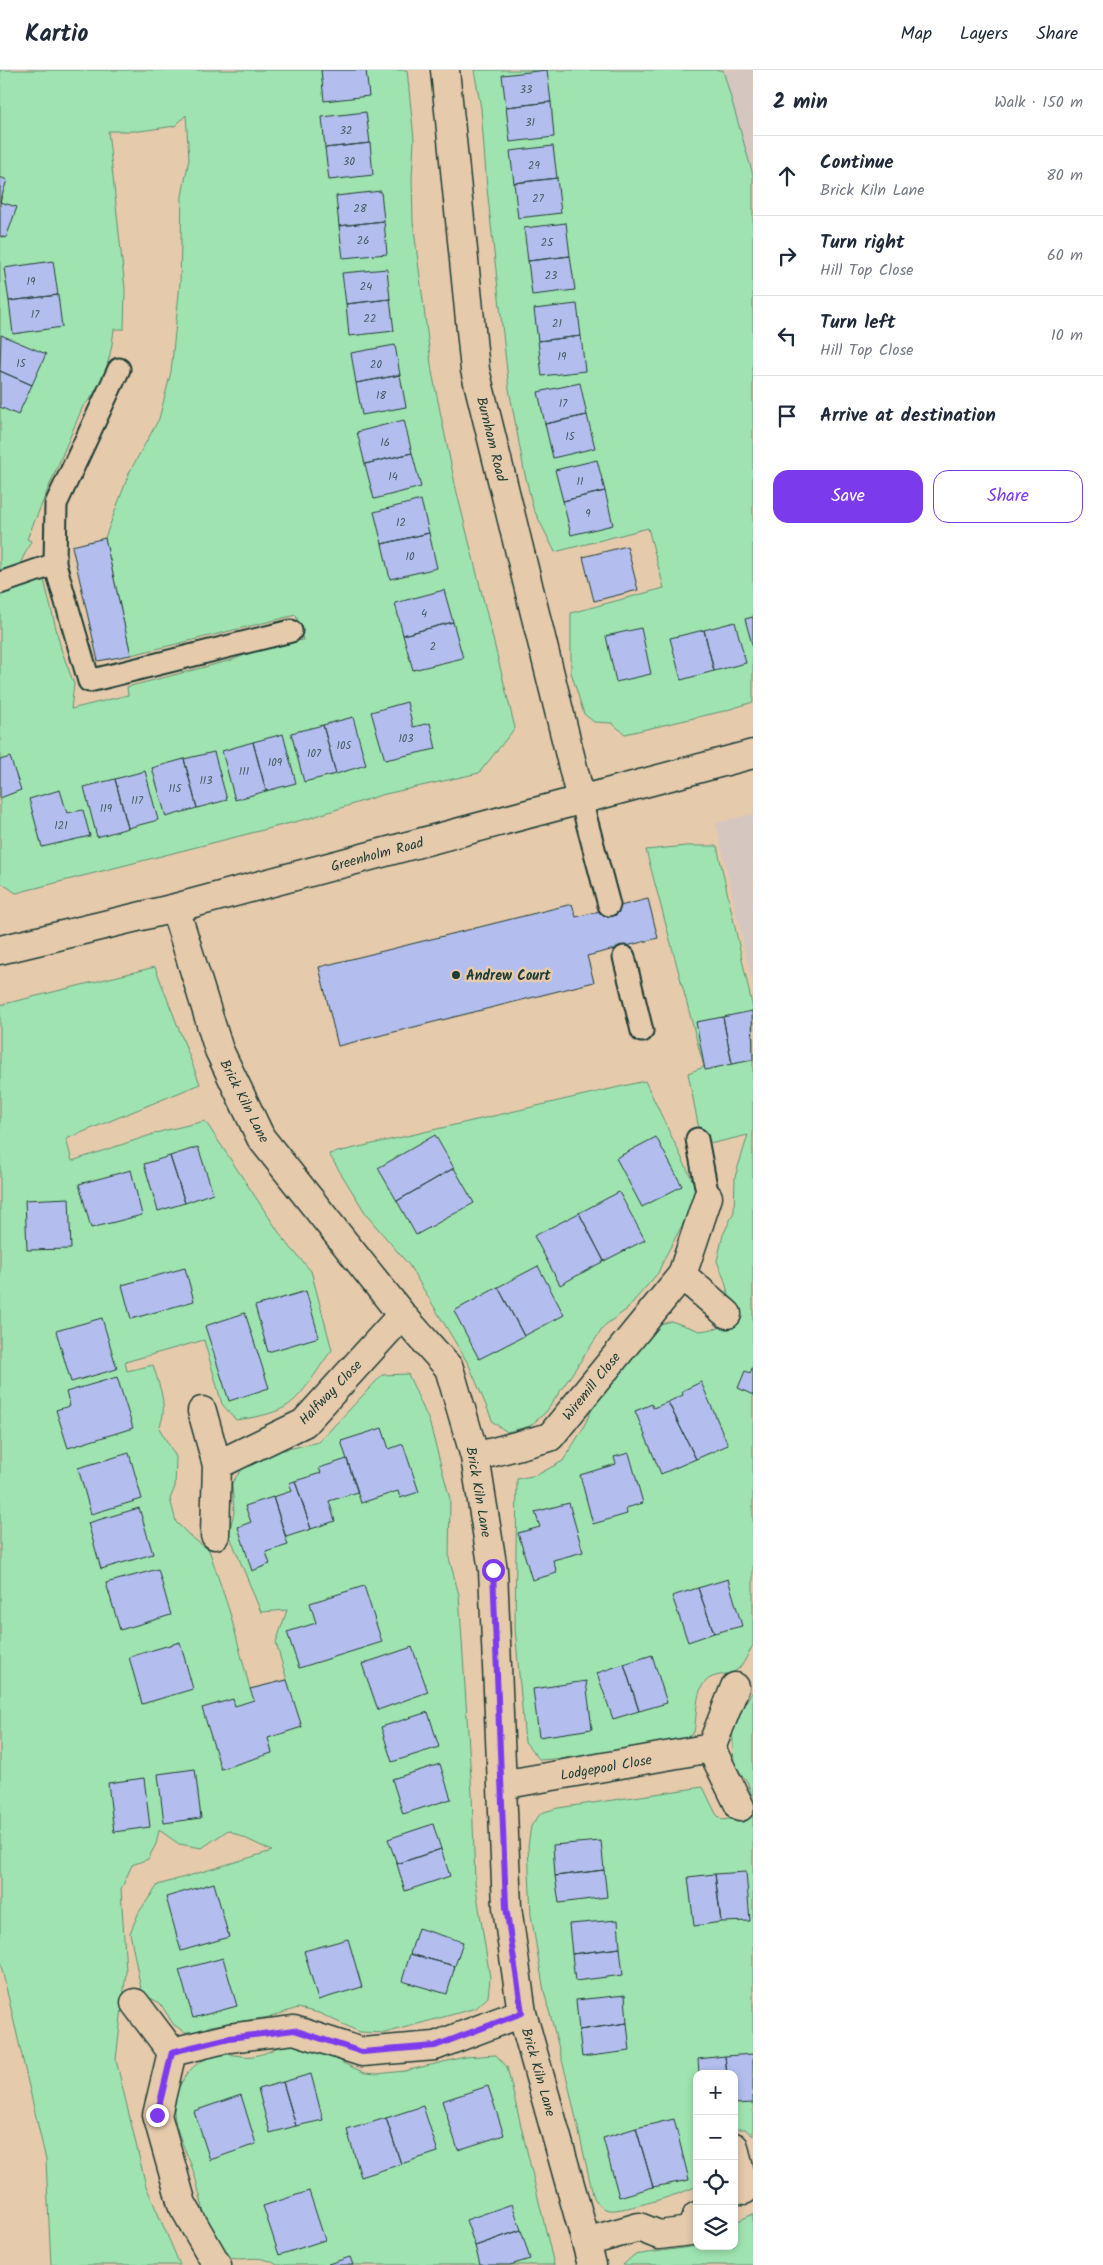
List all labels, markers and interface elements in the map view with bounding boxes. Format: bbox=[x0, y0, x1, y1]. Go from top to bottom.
text: Kartio bbox=[25, 15, 88, 54]
text: Map bbox=[901, 20, 932, 49]
text: Layers bbox=[960, 20, 1008, 49]
text: Share bbox=[1036, 20, 1078, 49]
house number: 33 bbox=[520, 81, 532, 99]
text: 2 min bbox=[773, 86, 828, 119]
text: Walk · 150 m bbox=[994, 90, 1083, 115]
house number: 31 bbox=[525, 114, 535, 132]
house number: 32 bbox=[340, 122, 352, 140]
text: Continue bbox=[820, 148, 893, 178]
house number: 30 bbox=[343, 153, 355, 171]
house number: 29 bbox=[528, 157, 541, 175]
icon: ahead bbox=[773, 162, 801, 190]
text: 80 m bbox=[1046, 163, 1083, 188]
text: Brick Kiln Lane bbox=[820, 178, 924, 203]
house number: 27 bbox=[532, 190, 545, 208]
house number: 28 bbox=[353, 200, 367, 218]
text: Turn right bbox=[820, 228, 905, 258]
house number: 26 bbox=[357, 232, 369, 250]
house number: 25 bbox=[541, 234, 554, 252]
icon: right bbox=[773, 242, 801, 270]
text: 60 m bbox=[1047, 243, 1083, 268]
text: Hill Top Close bbox=[820, 258, 913, 283]
house number: 23 bbox=[545, 267, 557, 285]
house number: 19 bbox=[27, 273, 36, 291]
house number: 24 bbox=[360, 278, 372, 296]
house number: 17 bbox=[31, 306, 40, 324]
text: Turn left bbox=[820, 308, 895, 338]
house number: 22 bbox=[364, 310, 376, 328]
house number: 21 bbox=[552, 315, 562, 333]
icon: left bbox=[773, 322, 801, 350]
text: 10 m bbox=[1051, 323, 1083, 348]
text: Hill Top Close bbox=[820, 338, 913, 363]
house number: 19 bbox=[558, 348, 567, 366]
house number: 15 bbox=[16, 355, 27, 373]
house number: 20 bbox=[370, 356, 382, 374]
house number: 18 bbox=[376, 387, 386, 405]
street label: Burnham Road bbox=[470, 395, 512, 485]
house number: 17 bbox=[559, 395, 568, 413]
text: Arrive at destination bbox=[820, 401, 996, 431]
icon: arrive bbox=[773, 402, 801, 430]
house number: 15 bbox=[565, 428, 576, 446]
house number: 16 bbox=[380, 434, 390, 452]
house number: 14 bbox=[388, 468, 398, 486]
button: Save bbox=[773, 470, 923, 523]
button: Share bbox=[933, 470, 1083, 523]
house number: 11 bbox=[577, 473, 583, 491]
house number: 9 bbox=[585, 505, 591, 523]
house number: 12 bbox=[396, 514, 406, 532]
house number: 10 bbox=[406, 548, 415, 566]
house number: 4 bbox=[421, 605, 427, 623]
house number: 2 bbox=[430, 638, 436, 656]
house number: 103 bbox=[398, 730, 414, 748]
house number: 105 bbox=[337, 737, 353, 755]
house number: 107 bbox=[307, 745, 322, 763]
house number: 109 bbox=[268, 754, 283, 772]
house number: 111 bbox=[239, 763, 249, 781]
house number: 113 bbox=[199, 772, 213, 790]
house number: 115 bbox=[169, 780, 182, 798]
house number: 117 bbox=[131, 792, 144, 810]
house number: 119 bbox=[100, 800, 113, 818]
house number: 121 bbox=[54, 817, 68, 835]
street label: Greenholm Road bbox=[328, 832, 427, 878]
place label: Andrew Court bbox=[466, 965, 551, 987]
marker: Andrew Court bbox=[450, 969, 462, 981]
street label: Brick Kiln Lane bbox=[214, 1056, 275, 1148]
street label: Wiremill Close bbox=[557, 1347, 627, 1426]
street label: Halfway Close bbox=[294, 1355, 368, 1430]
street label: Brick Kiln Lane bbox=[459, 1445, 497, 1540]
route start bbox=[482, 1559, 505, 1582]
street label: Lodgepool Close bbox=[559, 1749, 654, 1787]
street label: Brick Kiln Lane bbox=[515, 2025, 561, 2120]
map controls bbox=[693, 2070, 738, 2250]
button: + bbox=[693, 2070, 738, 2115]
route end bbox=[146, 2104, 169, 2127]
button: − bbox=[693, 2115, 738, 2160]
button: locate bbox=[693, 2160, 738, 2205]
button: layers bbox=[693, 2205, 738, 2250]

